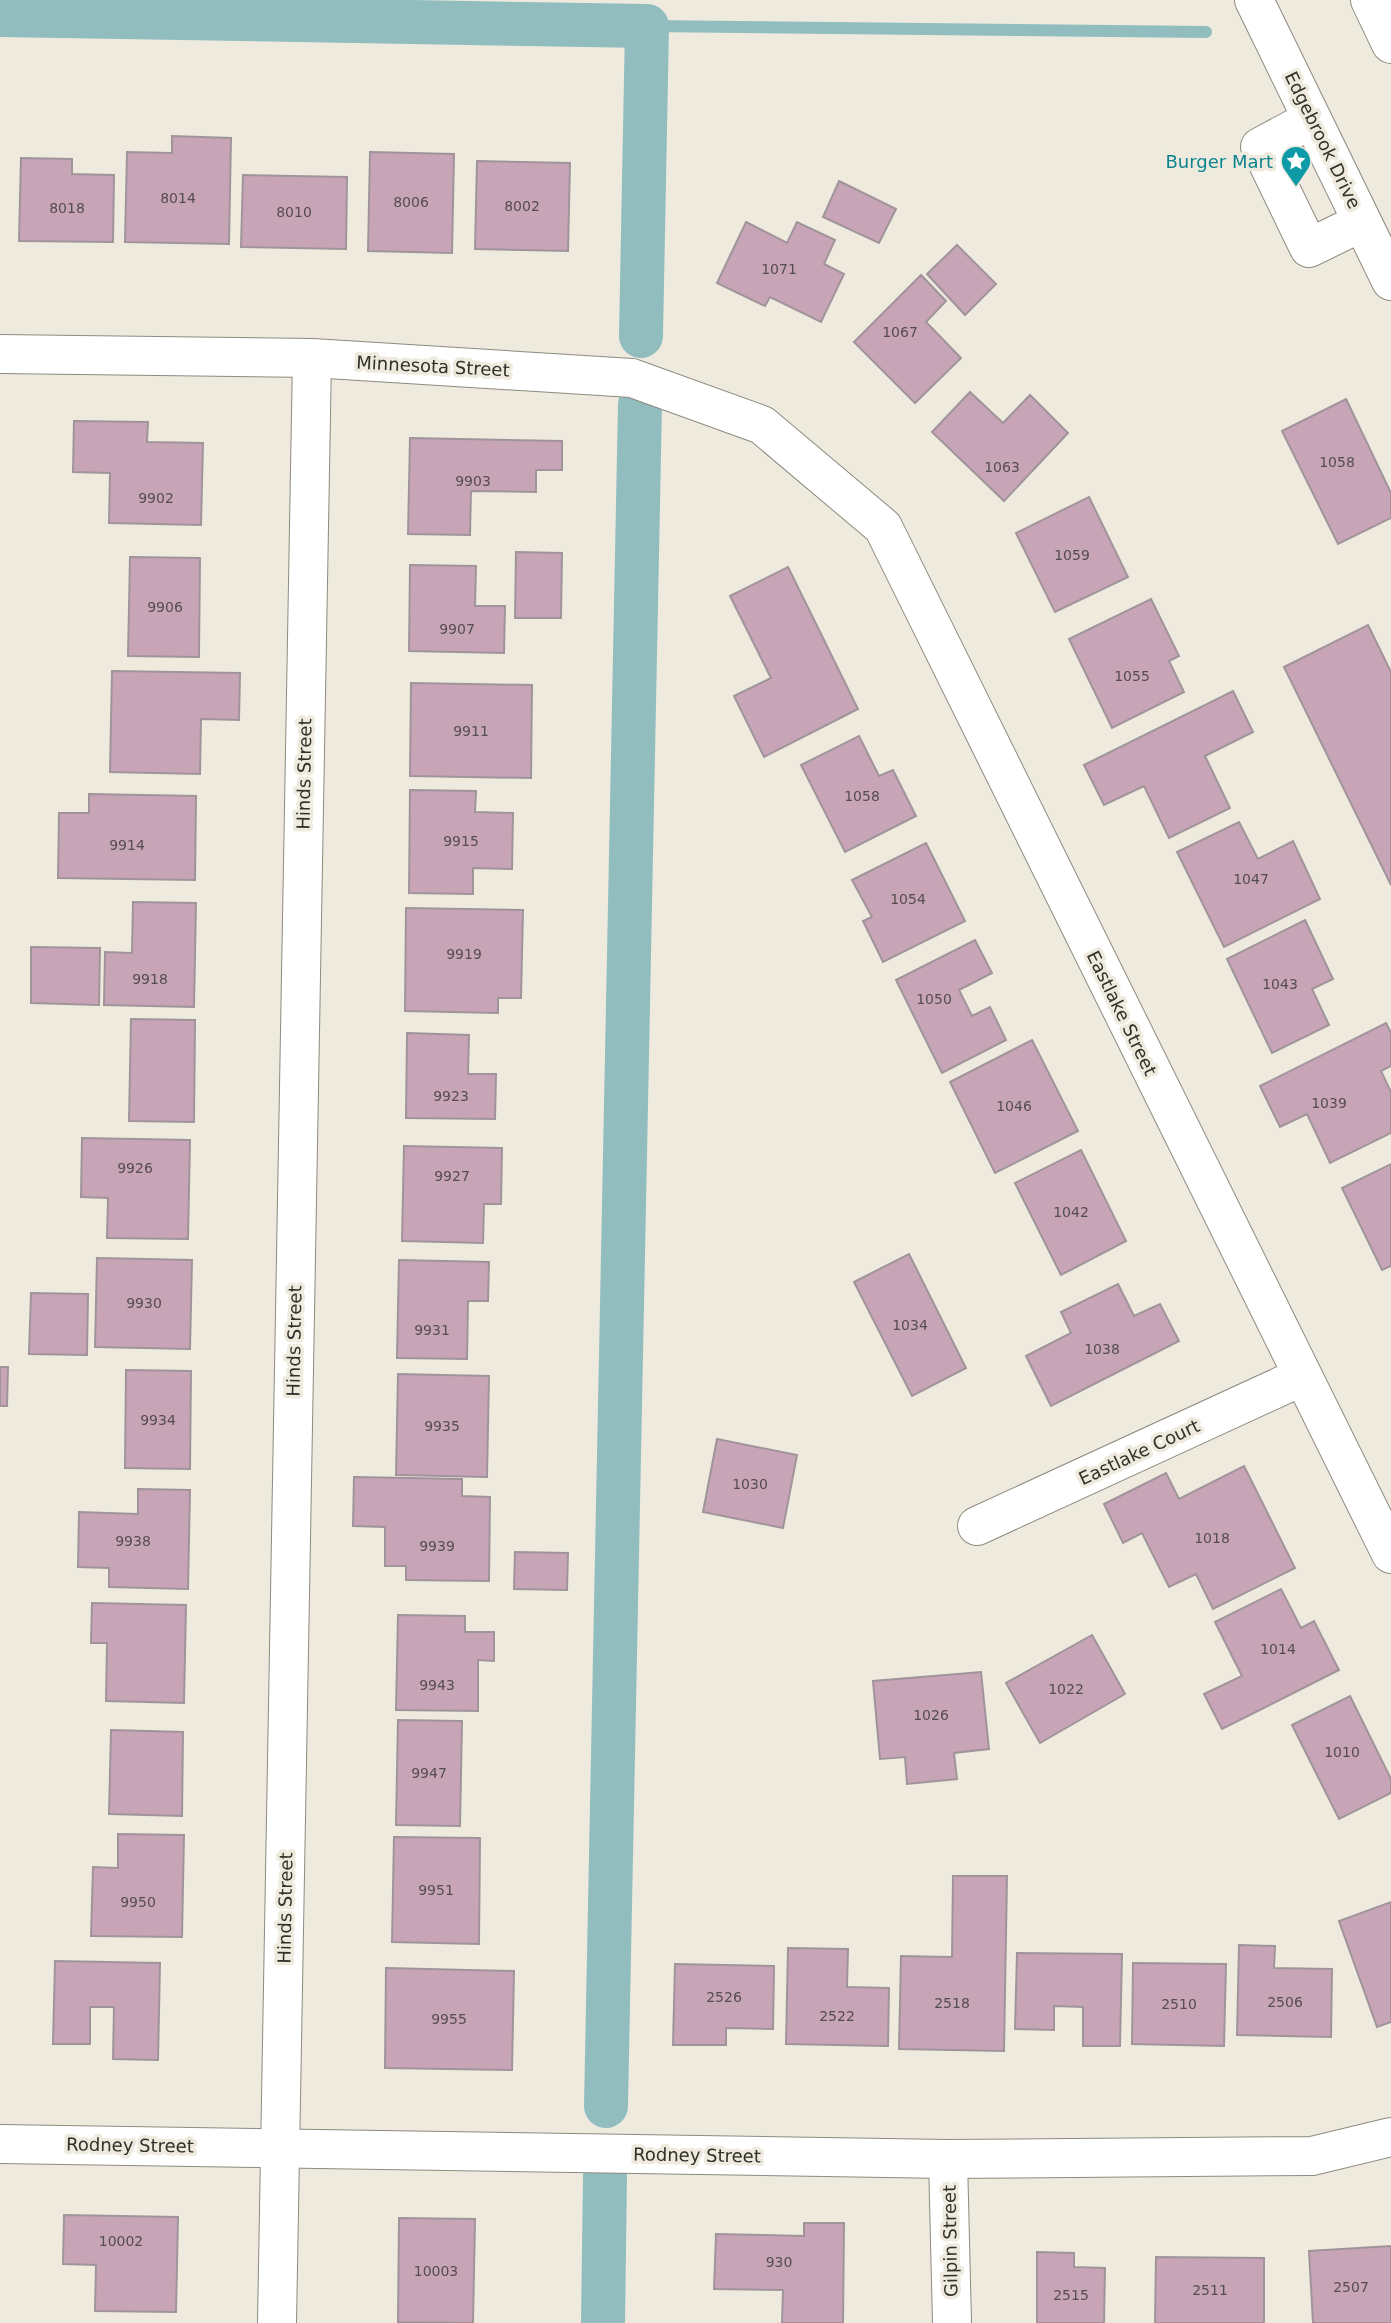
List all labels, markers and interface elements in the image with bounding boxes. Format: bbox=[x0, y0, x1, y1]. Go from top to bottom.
street label: Edgebrook Drive bbox=[1281, 68, 1365, 212]
place icon: Burger Mart bbox=[1279, 144, 1313, 188]
place label: Burger Mart bbox=[1166, 151, 1273, 172]
house number: 8014 bbox=[160, 190, 196, 206]
house number: 8006 bbox=[393, 194, 429, 210]
house number: 8002 bbox=[504, 198, 540, 214]
house number: 8018 bbox=[49, 200, 85, 216]
house number: 8010 bbox=[276, 204, 312, 220]
house number: 1071 bbox=[761, 261, 797, 277]
house number: 1067 bbox=[882, 324, 918, 340]
street label: Minnesota Street bbox=[356, 352, 510, 380]
house number: 1058 bbox=[1319, 454, 1355, 470]
house number: 1063 bbox=[984, 459, 1020, 475]
house number: 9903 bbox=[455, 473, 491, 489]
house number: 9902 bbox=[138, 490, 174, 506]
house number: 1059 bbox=[1054, 547, 1090, 563]
house number: 9906 bbox=[147, 599, 183, 615]
house number: 9907 bbox=[439, 621, 475, 637]
house number: 1055 bbox=[1114, 668, 1150, 684]
street label: Hinds Street bbox=[293, 718, 315, 830]
house number: 9911 bbox=[453, 723, 489, 739]
house number: 1058 bbox=[844, 788, 880, 804]
house number: 9915 bbox=[443, 833, 479, 849]
house number: 9914 bbox=[109, 837, 145, 853]
house number: 1047 bbox=[1233, 871, 1269, 887]
house number: 1054 bbox=[890, 891, 926, 907]
house number: 9919 bbox=[446, 946, 482, 962]
street label: Eastlake Street bbox=[1083, 947, 1161, 1079]
house number: 9918 bbox=[132, 971, 168, 987]
house number: 1043 bbox=[1262, 976, 1298, 992]
house number: 1050 bbox=[916, 991, 952, 1007]
house number: 9923 bbox=[433, 1088, 469, 1104]
house number: 1039 bbox=[1311, 1095, 1347, 1111]
house number: 1046 bbox=[996, 1098, 1032, 1114]
house number: 9926 bbox=[117, 1160, 153, 1176]
house number: 9927 bbox=[434, 1168, 470, 1184]
house number: 1042 bbox=[1053, 1204, 1089, 1220]
street label: Hinds Street bbox=[283, 1285, 305, 1397]
house number: 9930 bbox=[126, 1295, 162, 1311]
house number: 1034 bbox=[892, 1317, 928, 1333]
house number: 9931 bbox=[414, 1322, 450, 1338]
house number: 1038 bbox=[1084, 1341, 1120, 1357]
house number: 9934 bbox=[140, 1412, 176, 1428]
street label: Eastlake Court bbox=[1075, 1415, 1203, 1489]
house number: 9935 bbox=[424, 1418, 460, 1434]
house number: 1030 bbox=[732, 1476, 768, 1492]
house number: 1018 bbox=[1194, 1530, 1230, 1546]
house number: 9938 bbox=[115, 1533, 151, 1549]
house number: 9939 bbox=[419, 1538, 455, 1554]
house number: 1014 bbox=[1260, 1641, 1296, 1657]
house number: 9943 bbox=[419, 1677, 455, 1693]
house number: 1022 bbox=[1048, 1681, 1084, 1697]
house number: 1026 bbox=[913, 1707, 949, 1723]
house number: 1010 bbox=[1324, 1744, 1360, 1760]
house number: 9947 bbox=[411, 1765, 447, 1781]
street label: Hinds Street bbox=[274, 1852, 296, 1964]
house number: 9951 bbox=[418, 1882, 454, 1898]
house number: 9950 bbox=[120, 1894, 156, 1910]
house number: 2526 bbox=[706, 1989, 742, 2005]
house number: 2506 bbox=[1267, 1994, 1303, 2010]
house number: 2518 bbox=[934, 1995, 970, 2011]
house number: 2510 bbox=[1161, 1996, 1197, 2012]
house number: 2522 bbox=[819, 2008, 855, 2024]
house number: 9955 bbox=[431, 2011, 467, 2027]
street label: Rodney Street bbox=[66, 2133, 194, 2157]
street label: Rodney Street bbox=[633, 2143, 761, 2167]
street label: Gilpin Street bbox=[939, 2185, 961, 2297]
house number: 10002 bbox=[99, 2233, 143, 2249]
house number: 930 bbox=[766, 2254, 792, 2270]
house number: 10003 bbox=[414, 2263, 458, 2279]
house number: 2507 bbox=[1333, 2279, 1369, 2295]
house number: 2511 bbox=[1192, 2282, 1228, 2298]
house number: 2515 bbox=[1053, 2287, 1089, 2303]

